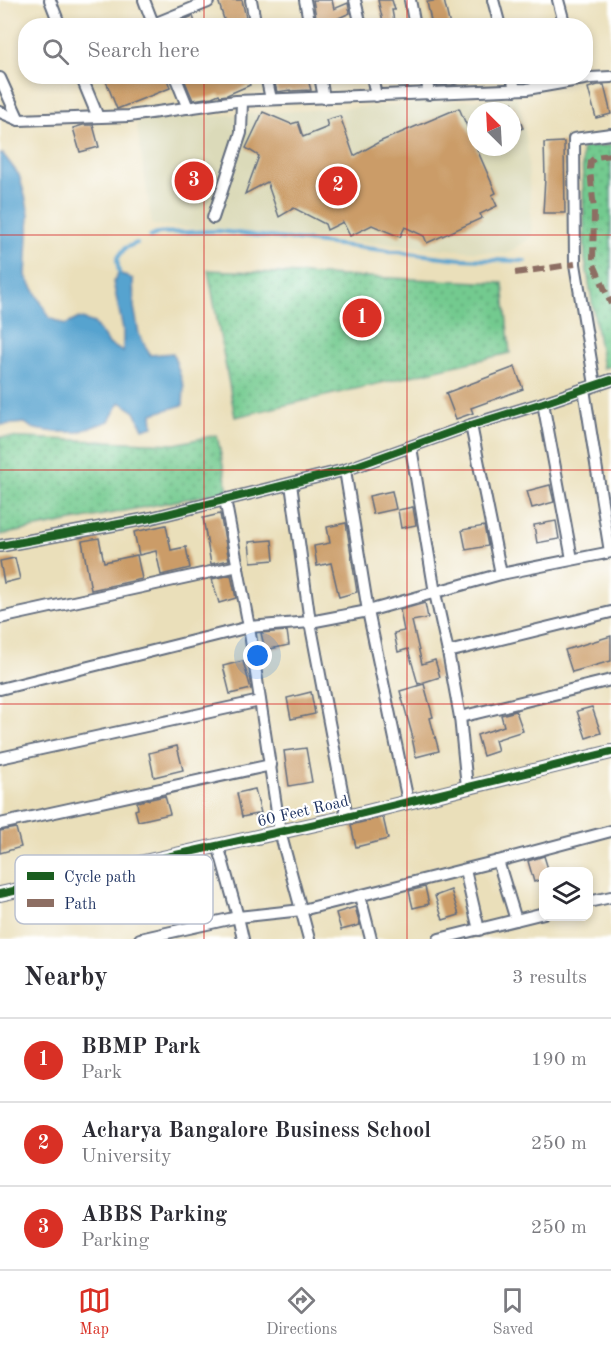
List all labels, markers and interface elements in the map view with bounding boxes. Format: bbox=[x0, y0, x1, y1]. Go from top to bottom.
search box bbox=[18, 18, 593, 84]
icon: search bbox=[39, 35, 72, 68]
text: Search here bbox=[87, 40, 200, 62]
north arrow bbox=[467, 102, 521, 156]
pin: 3 bbox=[174, 158, 214, 204]
pin: 2 bbox=[318, 164, 358, 208]
pin: 1 bbox=[342, 296, 382, 340]
your location bbox=[243, 641, 272, 670]
street label: 60 Feet Road bbox=[256, 794, 350, 830]
legend bbox=[15, 855, 213, 924]
map controls bbox=[539, 867, 593, 921]
button: layers bbox=[539, 867, 593, 921]
text: Cycle path bbox=[64, 870, 136, 886]
text: Path bbox=[64, 897, 97, 913]
text: Nearby bbox=[24, 965, 108, 991]
text: 3 results bbox=[512, 968, 587, 988]
text: BBMP Park bbox=[81, 1036, 201, 1058]
text: 1 bbox=[38, 1050, 49, 1070]
text: 190 m bbox=[531, 1050, 587, 1070]
text: Park bbox=[81, 1063, 122, 1083]
text: Acharya Bangalore Business School bbox=[81, 1120, 431, 1142]
text: 2 bbox=[38, 1134, 49, 1154]
text: 250 m bbox=[531, 1134, 587, 1154]
text: University bbox=[81, 1147, 172, 1167]
text: ABBS Parking bbox=[81, 1204, 227, 1226]
text: 3 bbox=[38, 1218, 49, 1238]
text: 250 m bbox=[531, 1218, 587, 1238]
text: Parking bbox=[81, 1231, 149, 1251]
tab: Map bbox=[78, 1284, 111, 1340]
tab: Directions bbox=[266, 1284, 337, 1340]
tab: Saved bbox=[493, 1284, 533, 1340]

